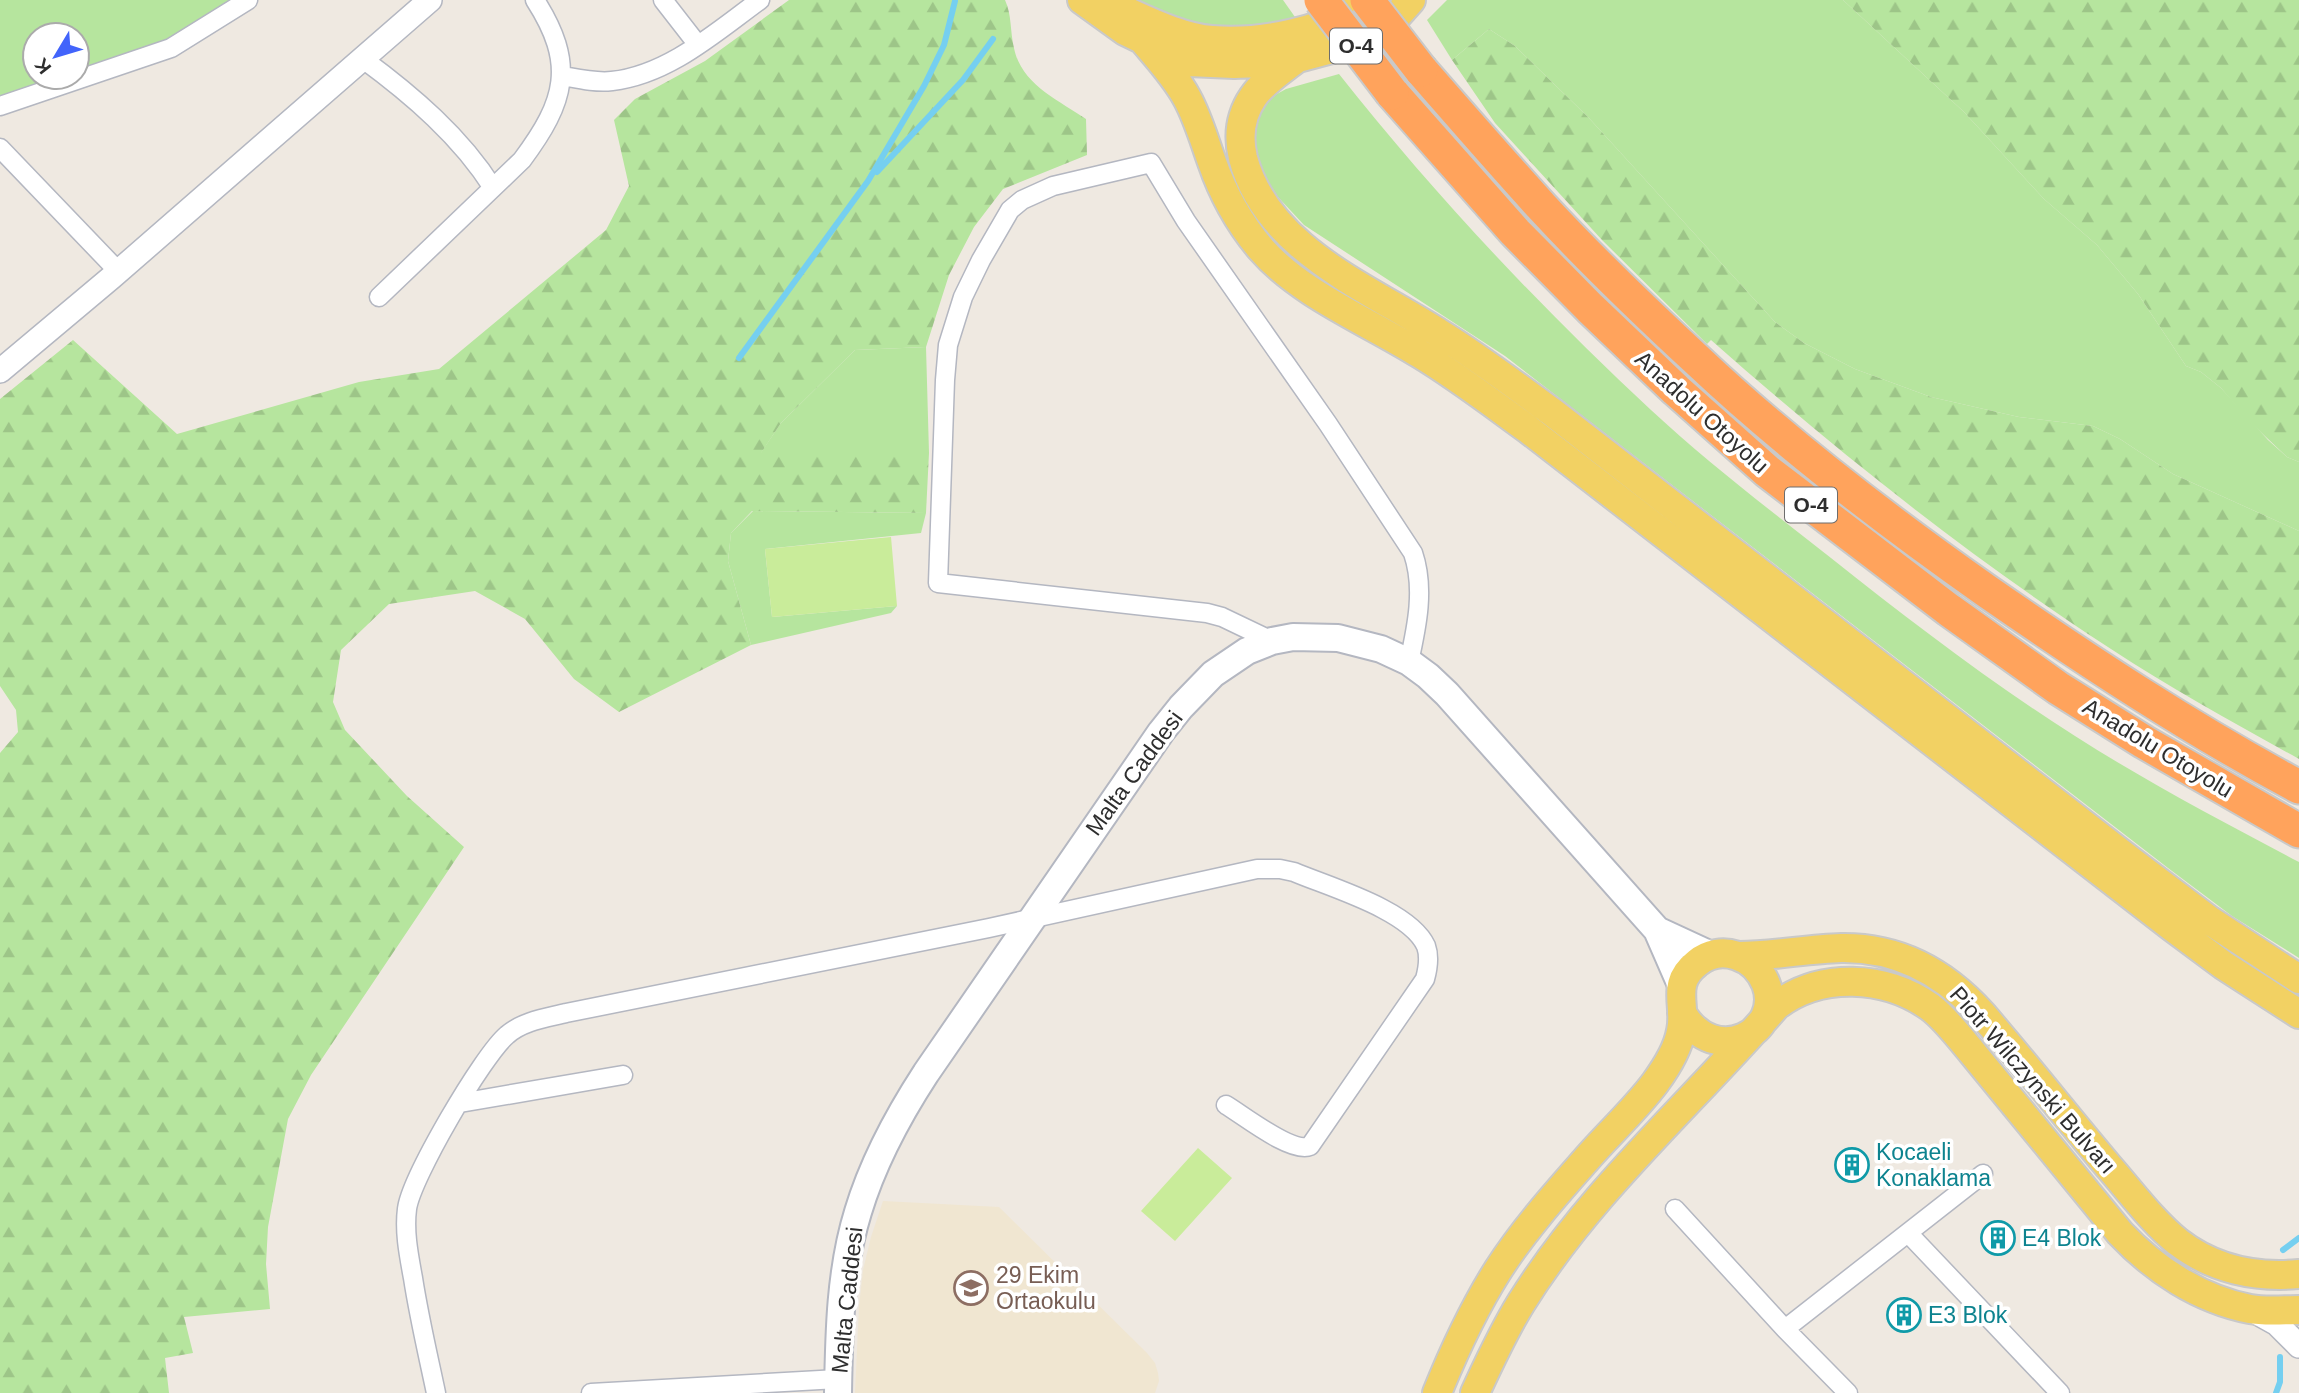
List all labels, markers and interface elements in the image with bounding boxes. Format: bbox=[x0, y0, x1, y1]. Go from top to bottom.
north arrow bbox=[21, 21, 91, 91]
road number: O-4 bbox=[1330, 28, 1382, 64]
text: K bbox=[30, 54, 55, 78]
street label: Anadolu Otoyolu bbox=[1630, 345, 1774, 479]
road number: O-4 bbox=[1785, 488, 1837, 522]
street label: Anadolu Otoyolu bbox=[2078, 693, 2238, 803]
street label: Malta Caddesi bbox=[1080, 706, 1188, 840]
street label: Piotr Wilczynski Bulvarı bbox=[1945, 981, 2121, 1179]
place label: Kocaeli Konaklama bbox=[1876, 1139, 1991, 1191]
building icon: Kocaeli Konaklama bbox=[1833, 1146, 1871, 1184]
building icon: E4 Blok bbox=[1979, 1219, 2017, 1257]
place label: E4 Blok bbox=[2022, 1225, 2102, 1251]
street label: Malta Caddesi bbox=[826, 1226, 868, 1374]
place label: 29 Ekim Ortaokulu bbox=[996, 1262, 1096, 1314]
school or university icon: 29 Ekim Ortaokulu bbox=[952, 1269, 990, 1307]
building icon: E3 Blok bbox=[1885, 1296, 1923, 1334]
place label: E3 Blok bbox=[1928, 1302, 2008, 1328]

